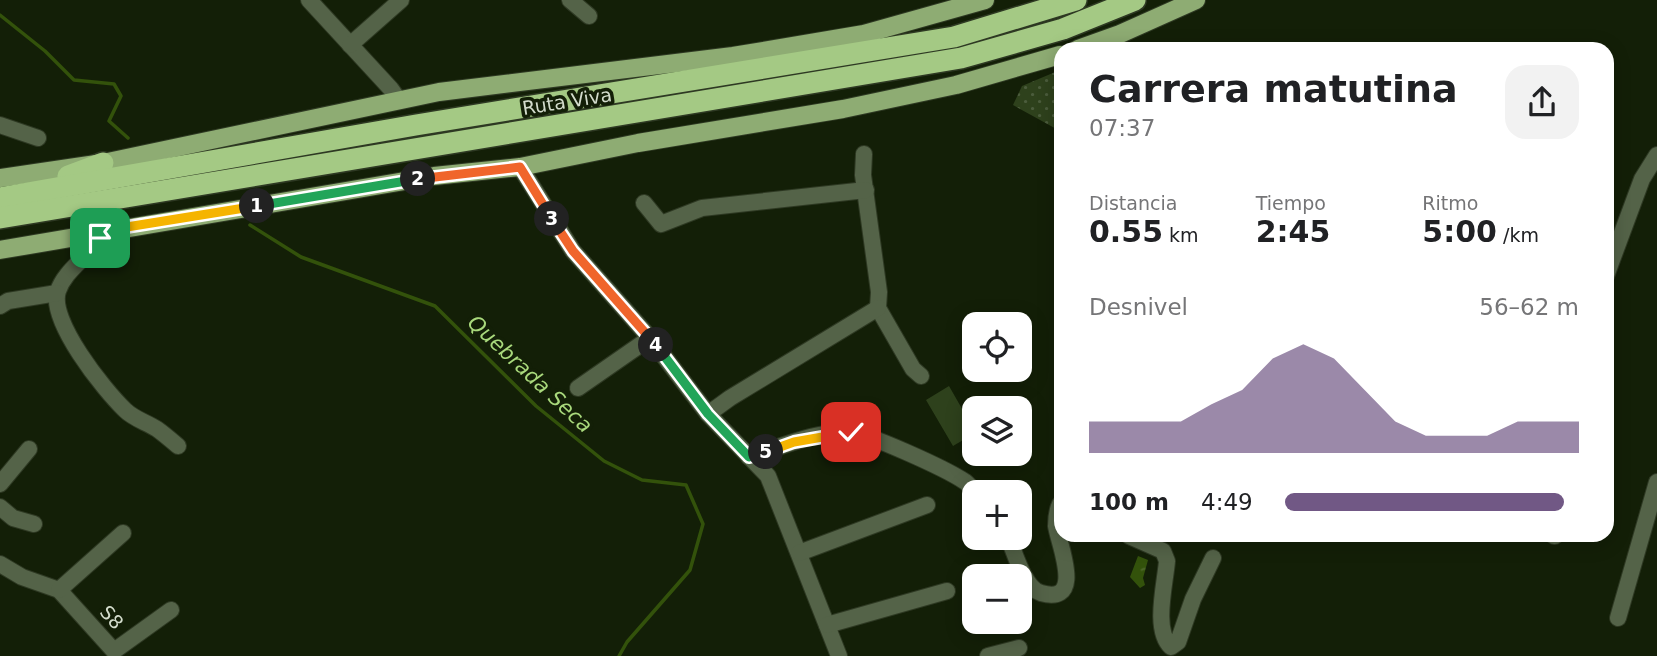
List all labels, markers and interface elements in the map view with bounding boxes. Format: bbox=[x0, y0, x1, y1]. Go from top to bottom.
button: share bbox=[1505, 65, 1579, 139]
text: Carrera matutina bbox=[1089, 67, 1458, 111]
street label: Ruta Viva bbox=[521, 83, 613, 119]
text: 07:37 bbox=[1089, 115, 1155, 141]
pin: 2 bbox=[400, 162, 436, 196]
text: 2 bbox=[411, 167, 424, 189]
pin: 1 bbox=[240, 188, 274, 224]
text: Distancia bbox=[1089, 192, 1177, 214]
text: Tiempo bbox=[1256, 192, 1326, 214]
text: Ritmo bbox=[1422, 192, 1478, 214]
text: 1 bbox=[250, 194, 263, 216]
pin: 3 bbox=[534, 202, 570, 236]
text: 3 bbox=[545, 207, 558, 229]
pin bbox=[70, 208, 130, 268]
text: 0.55 bbox=[1089, 214, 1163, 249]
text: 2:45 bbox=[1256, 214, 1330, 249]
text: 5:00 bbox=[1422, 214, 1497, 249]
icon: arrive bbox=[81, 219, 119, 257]
text: km bbox=[1163, 224, 1199, 246]
text: /km bbox=[1497, 224, 1539, 246]
text: Desnivel bbox=[1089, 294, 1188, 320]
text: 56–62 m bbox=[1479, 294, 1579, 320]
water label: Quebrada Seca bbox=[463, 310, 597, 438]
map controls bbox=[962, 312, 1032, 634]
button: locate bbox=[962, 312, 1032, 382]
pin: 4 bbox=[638, 328, 674, 362]
text: 4 bbox=[649, 333, 662, 355]
button: layers bbox=[962, 396, 1032, 466]
pin bbox=[821, 402, 881, 462]
icon: check bbox=[832, 413, 870, 451]
pin: 5 bbox=[748, 434, 784, 470]
text: 5 bbox=[759, 440, 772, 462]
button: + bbox=[962, 480, 1032, 550]
text: 100 m bbox=[1089, 489, 1169, 515]
text: 4:49 bbox=[1201, 489, 1253, 515]
button: − bbox=[962, 564, 1032, 634]
street label: S8 bbox=[96, 601, 128, 633]

